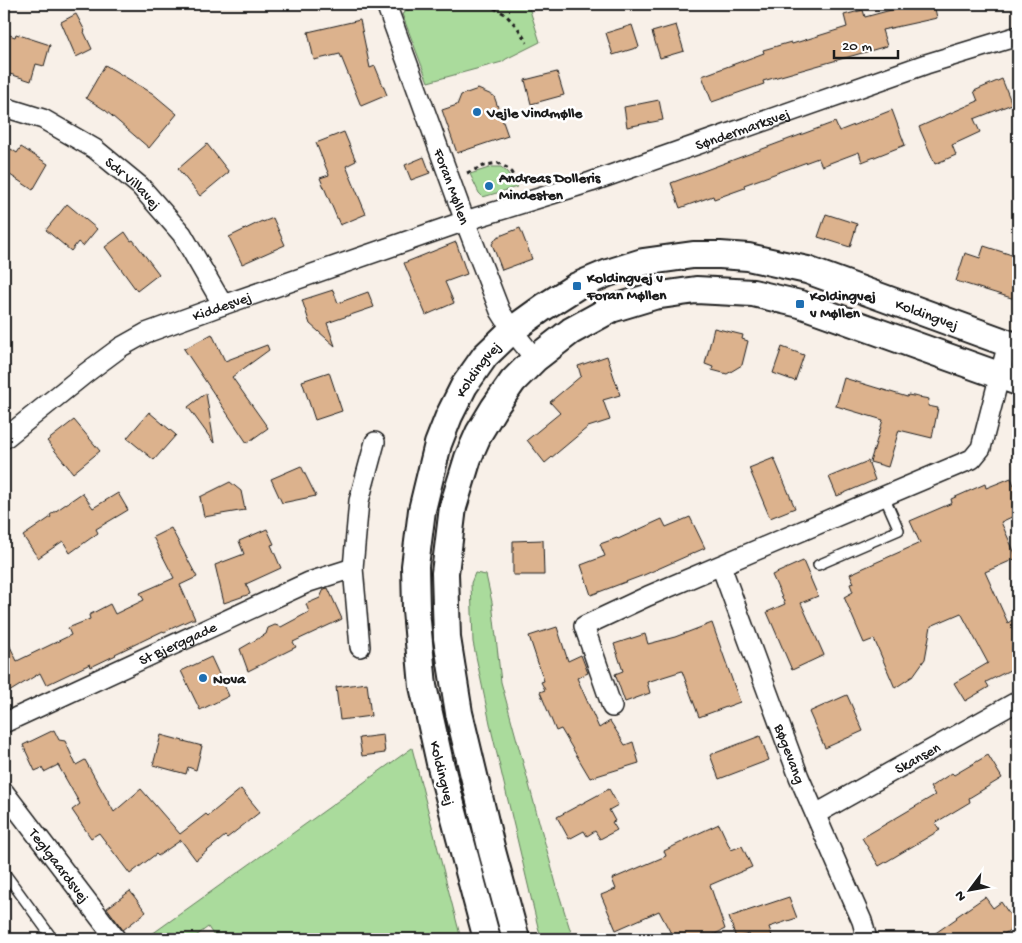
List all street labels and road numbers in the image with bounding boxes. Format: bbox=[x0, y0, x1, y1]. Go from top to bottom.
street label: Søndermarksvej bbox=[693, 106, 793, 156]
street label: Foran Møllen bbox=[428, 146, 473, 227]
street label: Sdr Villavej bbox=[101, 154, 164, 214]
street label: Kiddesvej bbox=[191, 289, 254, 326]
street label: Koldingvej bbox=[892, 296, 960, 335]
street label: Koldingvej bbox=[453, 338, 506, 401]
street label: St Bjerggade bbox=[136, 619, 220, 670]
street label: Bøgevang bbox=[769, 721, 808, 787]
street label: Koldingvej bbox=[424, 739, 458, 808]
street label: Skansen bbox=[892, 739, 944, 779]
street label: Teglgaardsvej bbox=[23, 825, 92, 907]

